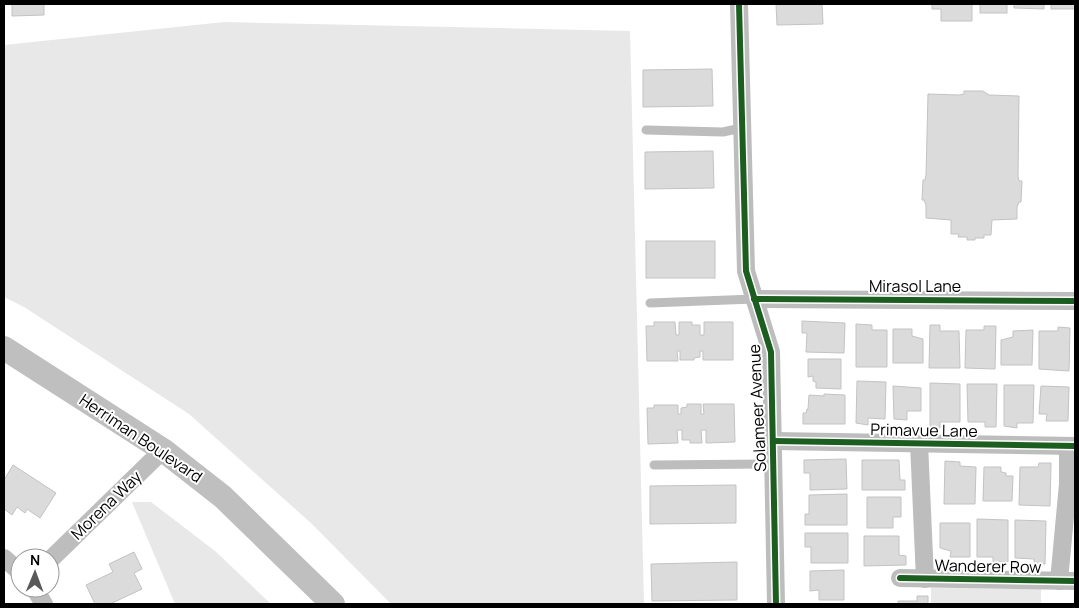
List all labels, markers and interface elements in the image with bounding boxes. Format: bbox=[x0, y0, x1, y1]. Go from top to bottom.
street label: Mirasol Lane bbox=[869, 275, 961, 297]
street label: Solameer Avenue bbox=[743, 344, 771, 472]
street label: Herriman Boulevard bbox=[75, 389, 207, 487]
street label: Primavue Lane bbox=[870, 418, 978, 442]
street label: Morena Way bbox=[66, 465, 147, 544]
north arrow bbox=[10, 548, 60, 598]
text: N bbox=[30, 550, 40, 569]
street label: Wanderer Row bbox=[934, 554, 1042, 578]

